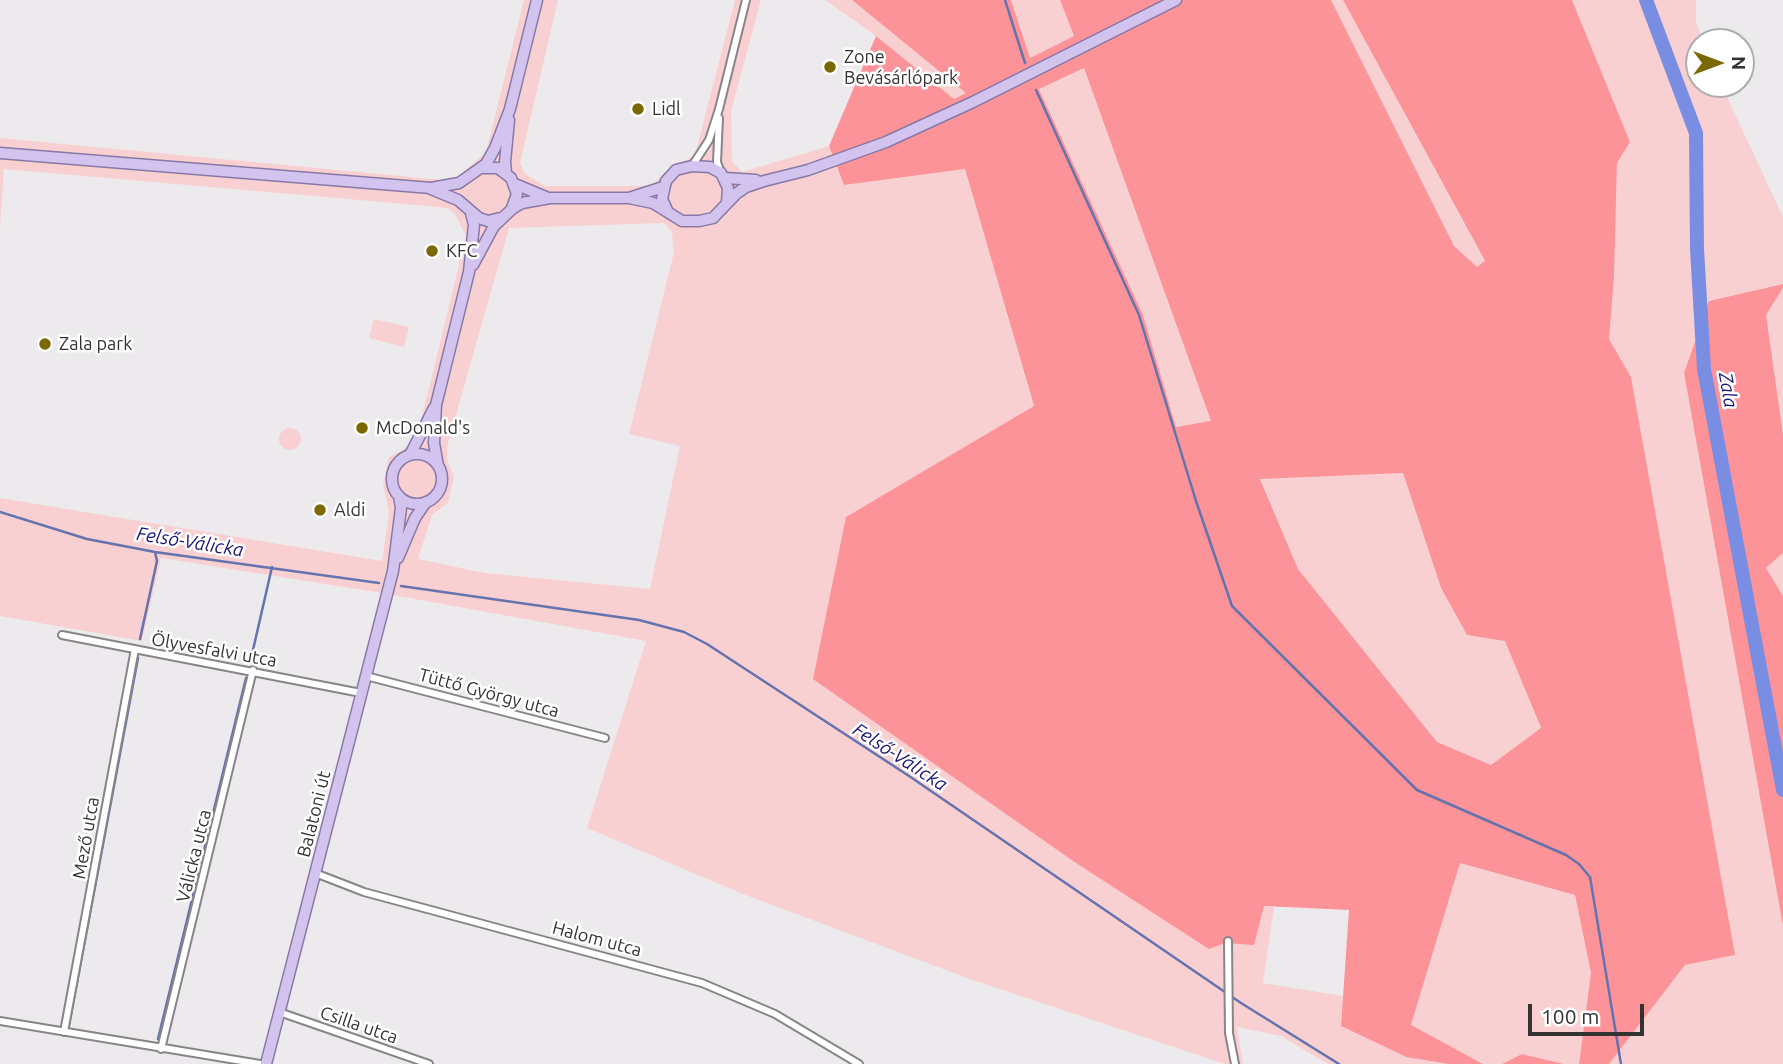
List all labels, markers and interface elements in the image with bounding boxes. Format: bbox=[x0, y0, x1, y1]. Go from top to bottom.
north arrow bbox=[1685, 28, 1755, 98]
place label: Zone Bevásárlópark bbox=[844, 46, 958, 88]
text: N bbox=[1728, 56, 1750, 70]
marker: Zone Bevásárlópark bbox=[822, 59, 838, 75]
place label: Lidl bbox=[652, 98, 681, 120]
marker: Lidl bbox=[630, 101, 646, 117]
place label: KFC bbox=[446, 240, 477, 262]
marker: KFC bbox=[424, 243, 440, 259]
place label: Zala park bbox=[59, 333, 132, 355]
marker: Zala park bbox=[37, 336, 53, 352]
water label: Zala bbox=[1714, 370, 1742, 410]
place label: McDonald's bbox=[376, 417, 470, 439]
marker: McDonald's bbox=[354, 420, 370, 436]
place label: Aldi bbox=[334, 499, 365, 521]
marker: Aldi bbox=[312, 502, 328, 518]
water label: Felső-Válicka bbox=[135, 522, 245, 562]
street label: Ölyvesfalvi utca bbox=[150, 628, 278, 672]
street label: Tüttő György utca bbox=[417, 664, 561, 722]
water label: Felső-Válicka bbox=[849, 718, 951, 796]
street label: Balatoni út bbox=[293, 769, 335, 859]
street label: Mező utca bbox=[68, 795, 104, 881]
street label: Válicka utca bbox=[172, 807, 216, 905]
street label: Halom utca bbox=[550, 917, 644, 961]
scale bar bbox=[1531, 990, 1646, 1034]
street label: Csilla utca bbox=[317, 1002, 401, 1048]
text: 100 m bbox=[1541, 1004, 1599, 1028]

